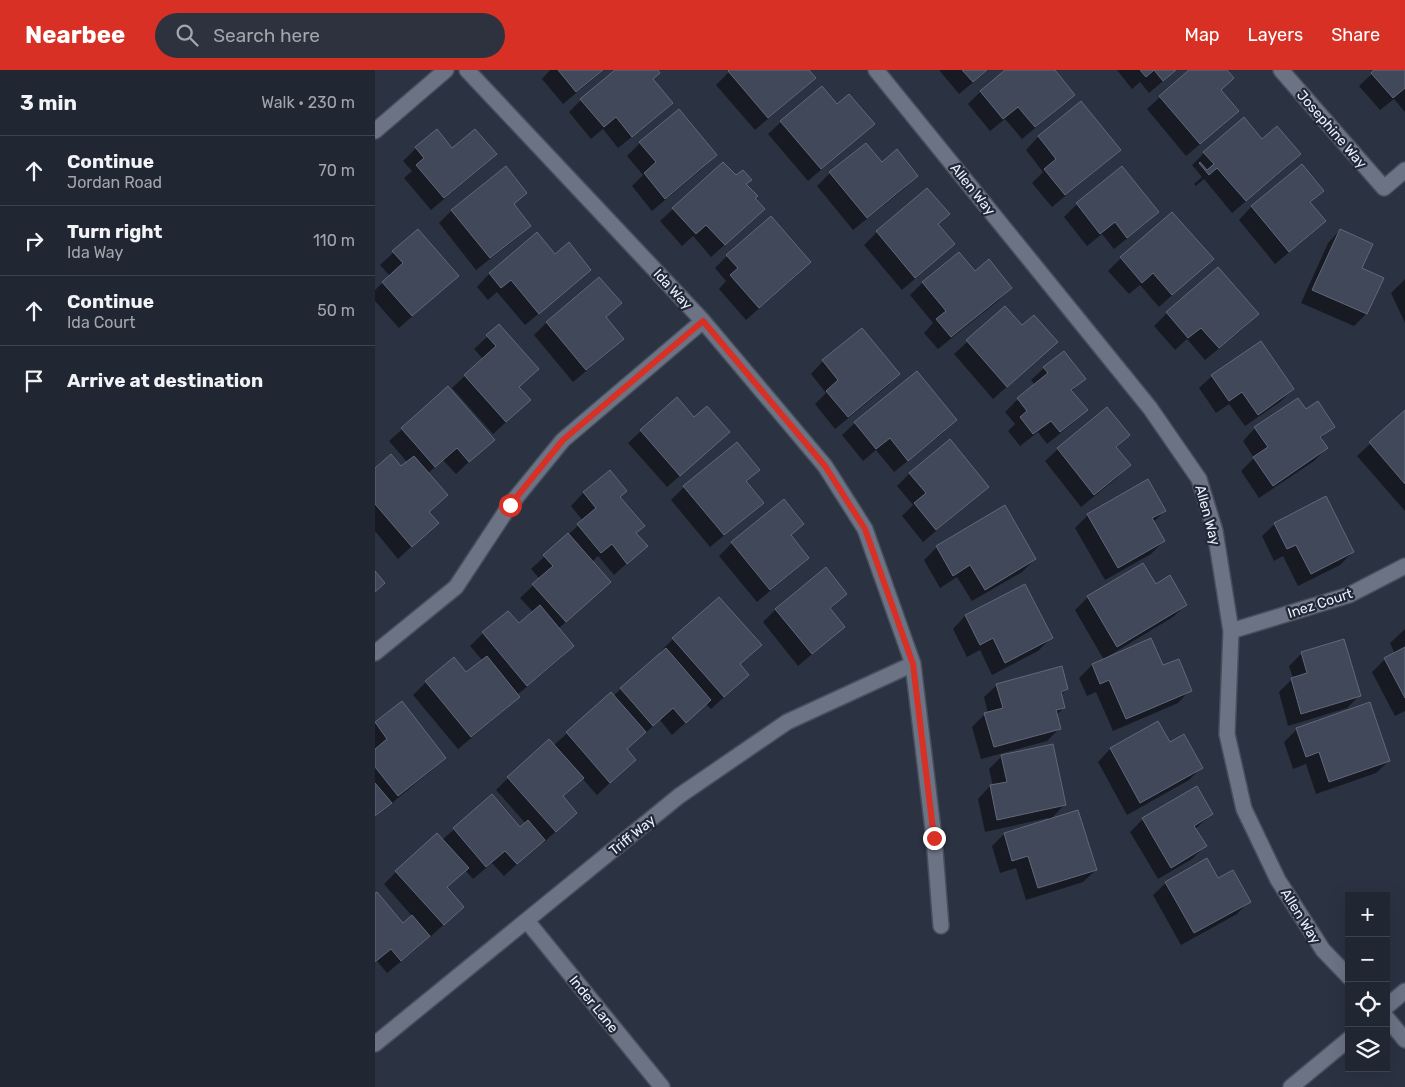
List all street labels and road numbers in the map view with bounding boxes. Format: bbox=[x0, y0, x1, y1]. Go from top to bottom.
street label: Josephine Way bbox=[1293, 87, 1370, 172]
street label: Allen Way bbox=[947, 160, 999, 219]
street label: Ida Way bbox=[650, 266, 696, 313]
street label: Allen Way bbox=[1191, 483, 1224, 547]
street label: Inez Court bbox=[1286, 585, 1355, 622]
street label: Triff Way bbox=[606, 811, 659, 859]
street label: Allen Way bbox=[1277, 886, 1324, 947]
street label: Inder Lane bbox=[565, 972, 622, 1037]

